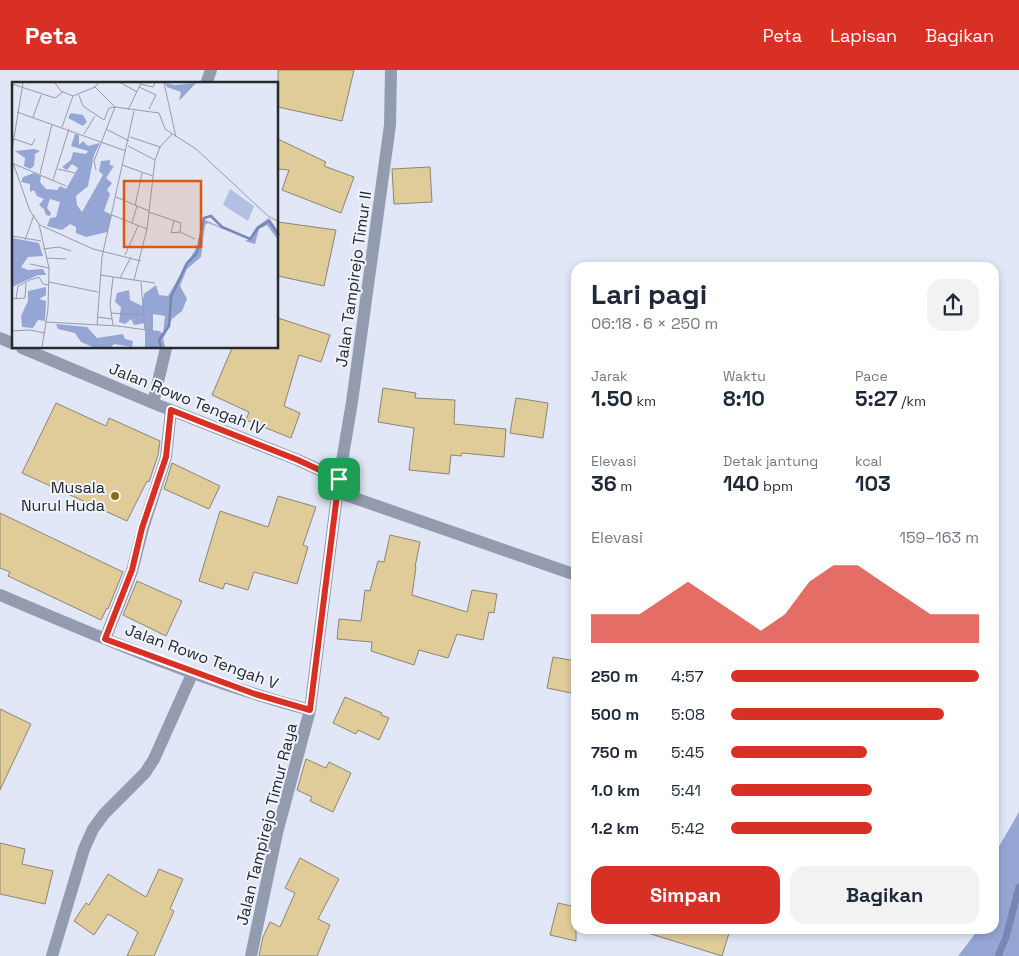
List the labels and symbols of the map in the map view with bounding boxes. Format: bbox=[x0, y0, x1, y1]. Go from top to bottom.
inset map bbox=[12, 82, 279, 349]
street label: Jalan Tampirejo Timur II bbox=[331, 190, 376, 368]
street label: Jalan Rowo Tengah IV bbox=[106, 358, 268, 439]
pin bbox=[318, 458, 360, 500]
place label: Musala Nurul Huda bbox=[21, 477, 105, 516]
marker: Musala Nurul Huda bbox=[109, 490, 121, 502]
street label: Jalan Rowo Tengah V bbox=[122, 619, 281, 694]
street label: Jalan Tampirejo Timur Raya bbox=[231, 721, 302, 927]

